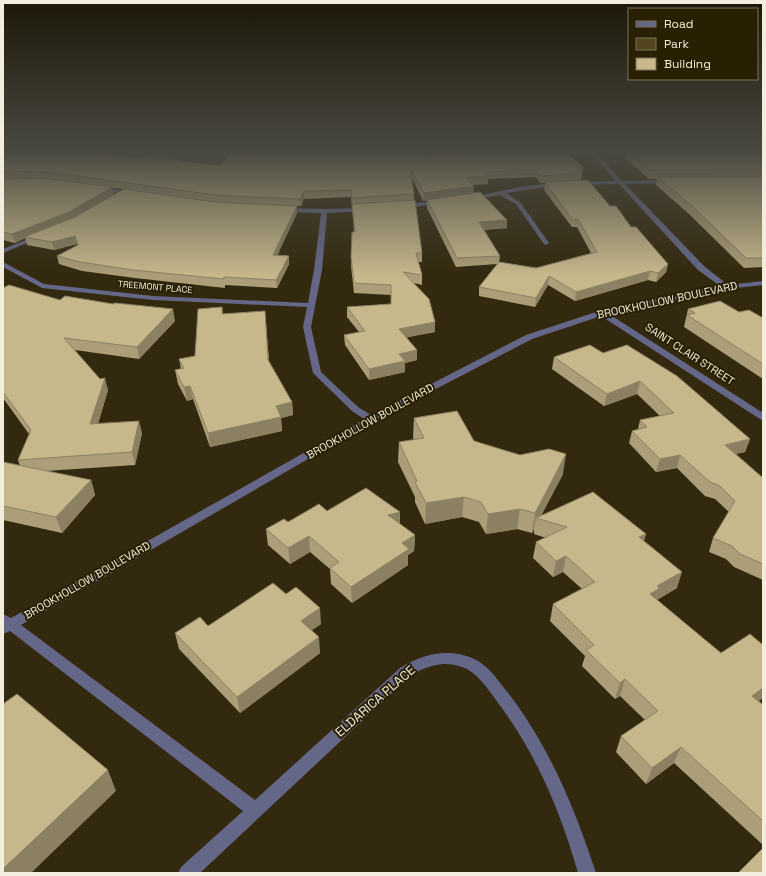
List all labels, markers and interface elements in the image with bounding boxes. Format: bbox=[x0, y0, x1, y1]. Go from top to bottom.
legend bbox=[628, 8, 758, 80]
text: Road bbox=[664, 16, 693, 32]
text: Park bbox=[664, 36, 689, 52]
text: Building bbox=[664, 56, 711, 72]
street label: TREEMONT PLACE bbox=[117, 278, 193, 296]
street label: BROOKHOLLOW BOULEVARD bbox=[596, 278, 738, 322]
street label: SAINT CLAIR STREET bbox=[643, 320, 738, 388]
street label: BROOKHOLLOW BOULEVARD bbox=[304, 380, 436, 462]
street label: BROOKHOLLOW BOULEVARD bbox=[21, 538, 153, 622]
street label: ELDARICA PLACE bbox=[331, 662, 419, 740]

